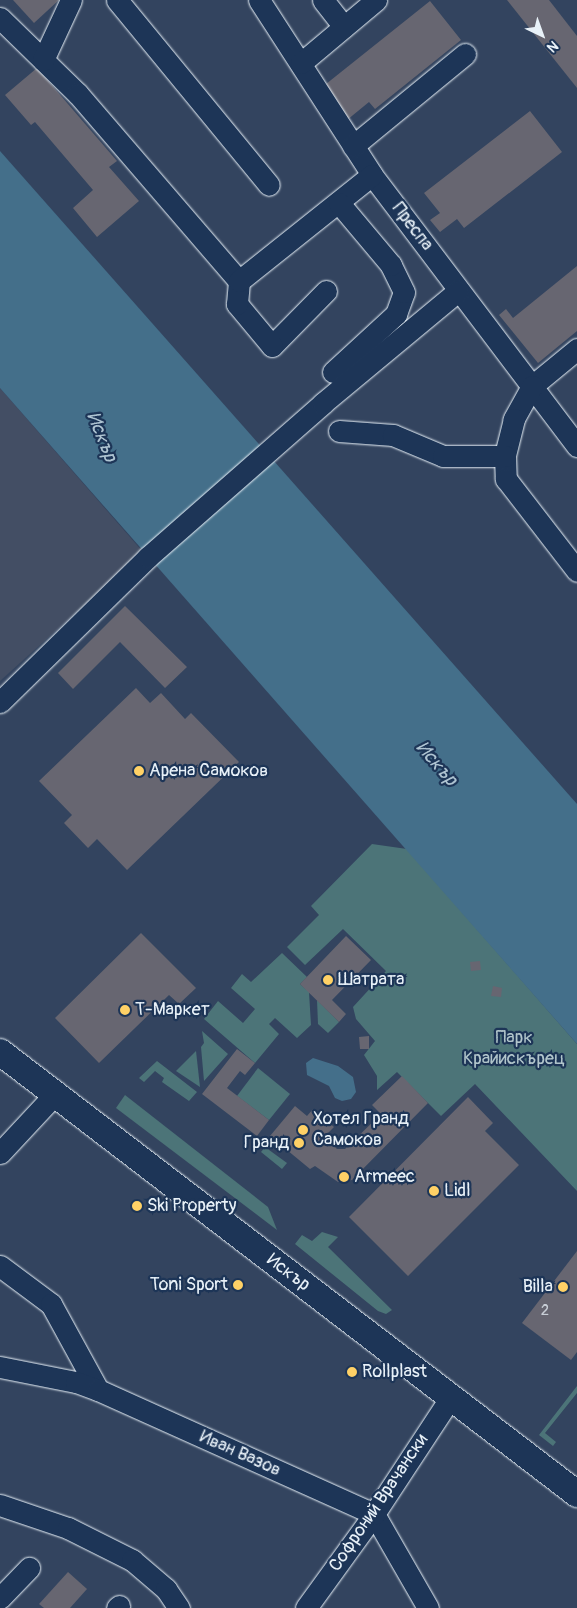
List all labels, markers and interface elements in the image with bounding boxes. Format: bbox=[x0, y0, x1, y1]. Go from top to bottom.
north arrow bbox=[517, 10, 567, 60]
text: N bbox=[543, 37, 562, 56]
street label: Преспа bbox=[387, 199, 437, 255]
water label: Искър bbox=[81, 409, 121, 465]
water label: Искър bbox=[410, 737, 462, 791]
place label: Арена Самоков bbox=[149, 760, 268, 782]
marker: Арена Самоков bbox=[133, 765, 145, 777]
place label: Шатрата bbox=[338, 969, 404, 991]
marker: Шатрата bbox=[322, 974, 334, 986]
place label: Т-Маркет bbox=[135, 999, 210, 1021]
marker: Т-Маркет bbox=[119, 1004, 131, 1016]
park label: Парк Крайискърец bbox=[463, 1028, 565, 1070]
place label: Хотел Гранд Самоков bbox=[313, 1109, 409, 1152]
marker: Хотел Гранд Самоков bbox=[297, 1124, 309, 1136]
place label: Гранд bbox=[244, 1132, 289, 1154]
marker: Гранд bbox=[293, 1137, 305, 1149]
place label: Armeec bbox=[354, 1166, 415, 1188]
marker: Armeec bbox=[338, 1171, 350, 1183]
place label: Lidl bbox=[444, 1180, 470, 1202]
marker: Lidl bbox=[428, 1185, 440, 1197]
place label: Ski Property bbox=[147, 1195, 236, 1217]
marker: Ski Property bbox=[131, 1200, 143, 1212]
street label: Искър bbox=[262, 1250, 314, 1296]
place label: Toni Sport bbox=[150, 1274, 228, 1296]
place label: Billa bbox=[523, 1276, 553, 1298]
marker: Toni Sport bbox=[232, 1279, 244, 1291]
marker: Billa bbox=[557, 1281, 569, 1293]
house number: 2 bbox=[541, 1302, 549, 1320]
place label: Rollplast bbox=[362, 1361, 427, 1383]
marker: Rollplast bbox=[346, 1366, 358, 1378]
street label: Иван Вазов bbox=[196, 1427, 284, 1481]
street label: Софроний Врачански bbox=[325, 1430, 433, 1576]

